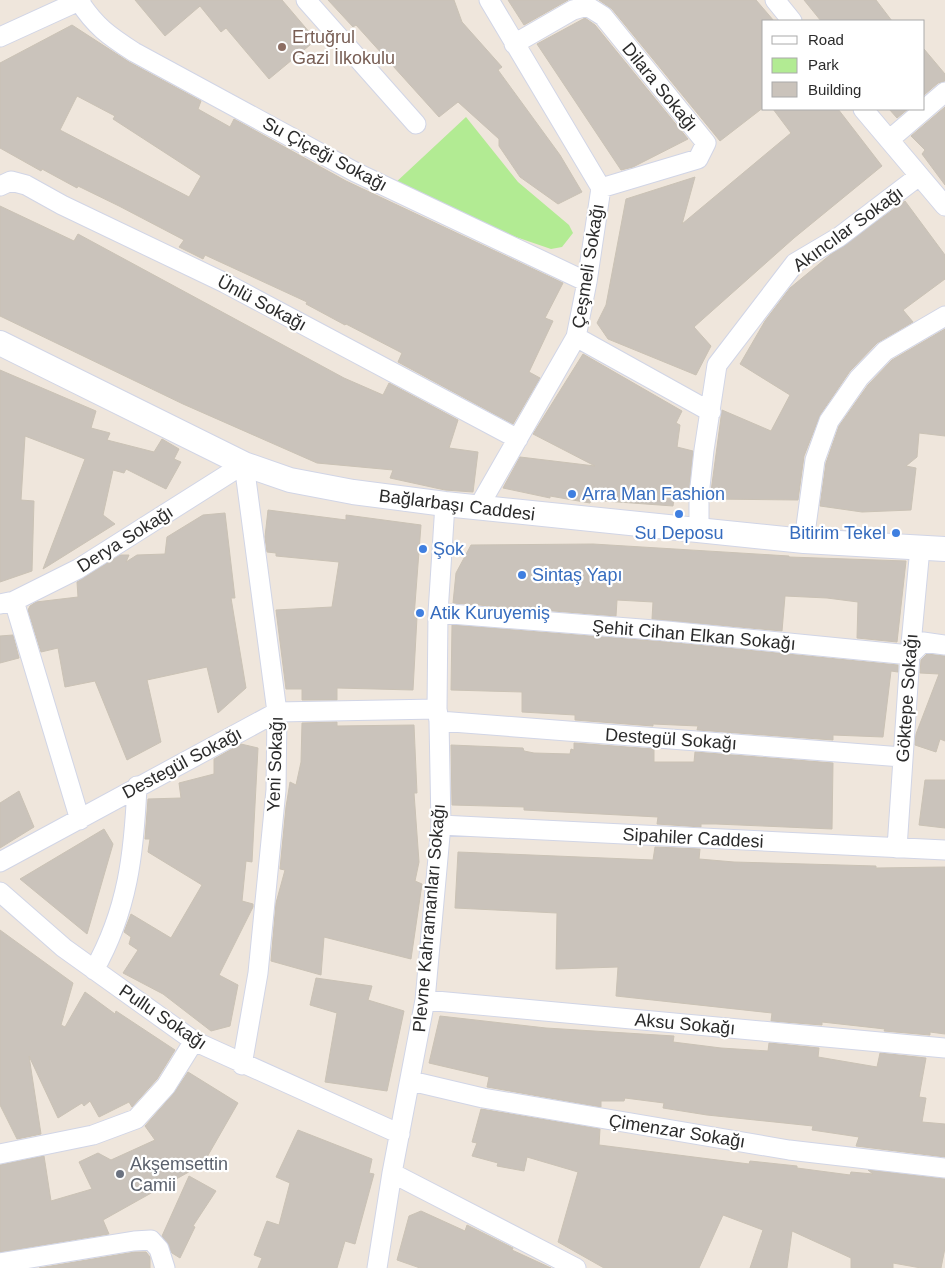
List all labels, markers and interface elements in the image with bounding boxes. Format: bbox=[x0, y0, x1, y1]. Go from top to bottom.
legend bbox=[762, 20, 925, 110]
place label: Ertuğrul Gazi İlkokulu bbox=[292, 27, 395, 68]
text: Road bbox=[808, 31, 844, 48]
street label: Dilara Sokağı bbox=[618, 39, 702, 135]
marker: Ertuğrul Gazi İlkokulu bbox=[276, 41, 288, 53]
text: Park bbox=[808, 56, 839, 73]
text: Building bbox=[808, 81, 861, 98]
street label: Su Çiçeği Sokağı bbox=[259, 113, 391, 195]
street label: Akıncılar Sokağı bbox=[789, 182, 907, 276]
street label: Çeşmeli Sokağı bbox=[568, 202, 608, 330]
street label: Ünlü Sokağı bbox=[214, 271, 310, 335]
place label: Arra Man Fashion bbox=[582, 484, 725, 504]
street label: Bağlarbaşı Caddesi bbox=[378, 486, 536, 524]
marker: Arra Man Fashion bbox=[566, 488, 578, 500]
street label: Derya Sokağı bbox=[73, 502, 177, 576]
marker: Su Deposu bbox=[673, 508, 685, 520]
place label: Su Deposu bbox=[634, 523, 724, 543]
place label: Bitirim Tekel bbox=[789, 523, 886, 543]
marker: Bitirim Tekel bbox=[890, 527, 902, 539]
place label: Şok bbox=[433, 539, 465, 559]
marker: Şok bbox=[417, 543, 429, 555]
place label: Sintaş Yapı bbox=[532, 565, 622, 585]
marker: Sintaş Yapı bbox=[516, 569, 528, 581]
place label: Atik Kuruyemiş bbox=[430, 603, 550, 623]
marker: Atik Kuruyemiş bbox=[414, 607, 426, 619]
street label: Şehit Cihan Elkan Sokağı bbox=[591, 616, 797, 654]
street label: Göktepe Sokağı bbox=[893, 633, 921, 763]
street label: Yeni Sokağı bbox=[263, 716, 287, 812]
street label: Destegül Sokağı bbox=[119, 723, 245, 803]
street label: Destegül Sokağı bbox=[604, 724, 738, 754]
street label: Plevne Kahramanları Sokağı bbox=[409, 803, 449, 1033]
street label: Sipahiler Caddesi bbox=[622, 824, 764, 852]
street label: Pullu Sokağı bbox=[116, 980, 210, 1054]
street label: Aksu Sokağı bbox=[634, 1010, 736, 1038]
street label: Çimenzar Sokağı bbox=[607, 1110, 747, 1152]
place label: Akşemsettin Camii bbox=[130, 1154, 228, 1195]
marker: Akşemsettin Camii bbox=[114, 1168, 126, 1180]

